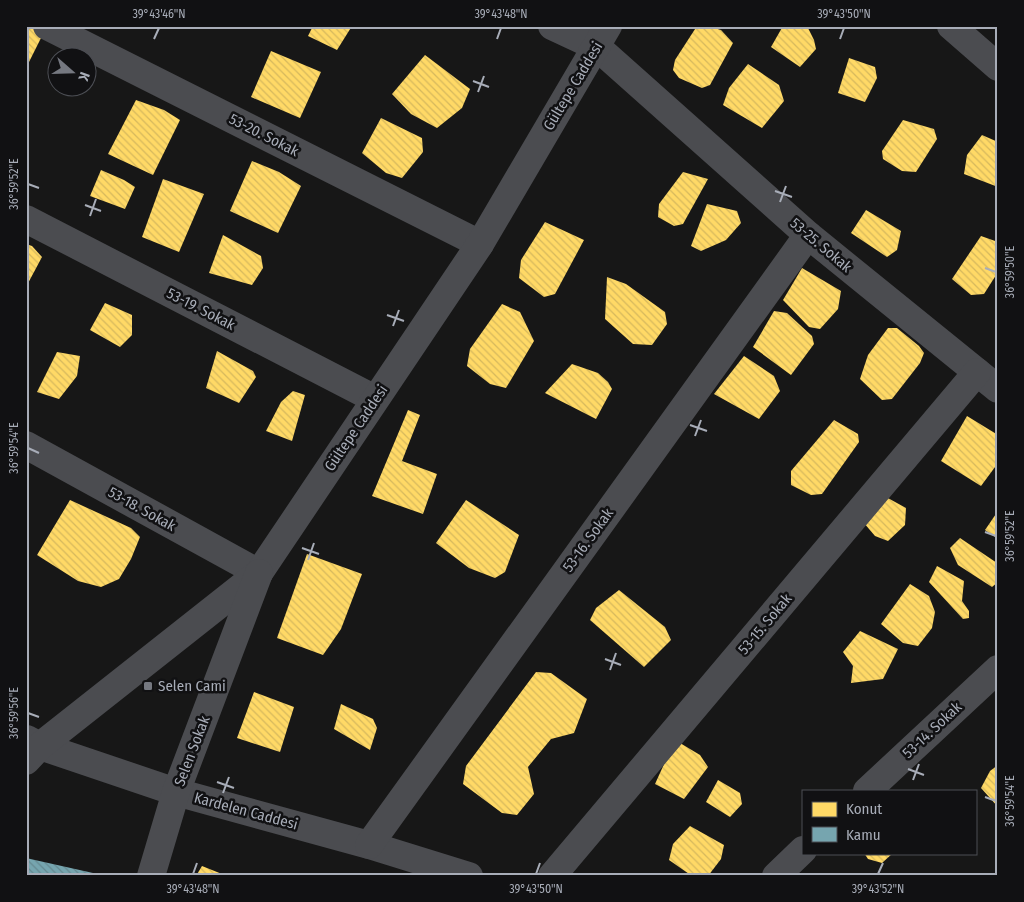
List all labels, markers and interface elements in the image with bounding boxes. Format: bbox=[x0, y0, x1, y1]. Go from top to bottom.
text: 39°43'46"N bbox=[132, 7, 186, 21]
text: 39°43'48"N bbox=[474, 7, 528, 21]
text: 39°43'50"N bbox=[817, 7, 871, 21]
street label: Gültepe Caddesi bbox=[540, 39, 606, 133]
north arrow bbox=[48, 48, 98, 98]
text: K bbox=[74, 70, 93, 84]
street label: 53-20. Sokak bbox=[226, 110, 302, 160]
text: 36°59'52"E bbox=[7, 158, 21, 210]
street label: 53-25. Sokak bbox=[787, 214, 855, 276]
text: 36°59'50"E bbox=[1003, 246, 1017, 298]
street label: 53-19. Sokak bbox=[164, 284, 238, 334]
street label: Gültepe Caddesi bbox=[321, 382, 391, 474]
text: 36°59'54"E bbox=[7, 422, 21, 474]
street label: 53-18. Sokak bbox=[105, 483, 179, 535]
street label: 53-16. Sokak bbox=[559, 505, 617, 575]
text: 36°59'52"E bbox=[1003, 510, 1017, 562]
street label: 53-15. Sokak bbox=[734, 590, 796, 658]
place label: Selen Cami bbox=[158, 677, 226, 695]
marker: Selen Cami bbox=[142, 680, 154, 692]
text: 36°59'56"E bbox=[7, 687, 21, 739]
street label: 53-14. Sokak bbox=[899, 698, 965, 762]
street label: Selen Sokak bbox=[170, 713, 214, 789]
text: 36°59'54"E bbox=[1003, 775, 1017, 827]
street label: Kardelen Caddesi bbox=[192, 789, 300, 833]
legend bbox=[802, 790, 976, 854]
text: Konut bbox=[846, 800, 882, 818]
text: Kamu bbox=[846, 826, 881, 844]
text: 39°43'48"N bbox=[166, 882, 220, 896]
text: 39°43'50"N bbox=[509, 882, 563, 896]
text: 39°43'52"N bbox=[852, 882, 904, 896]

